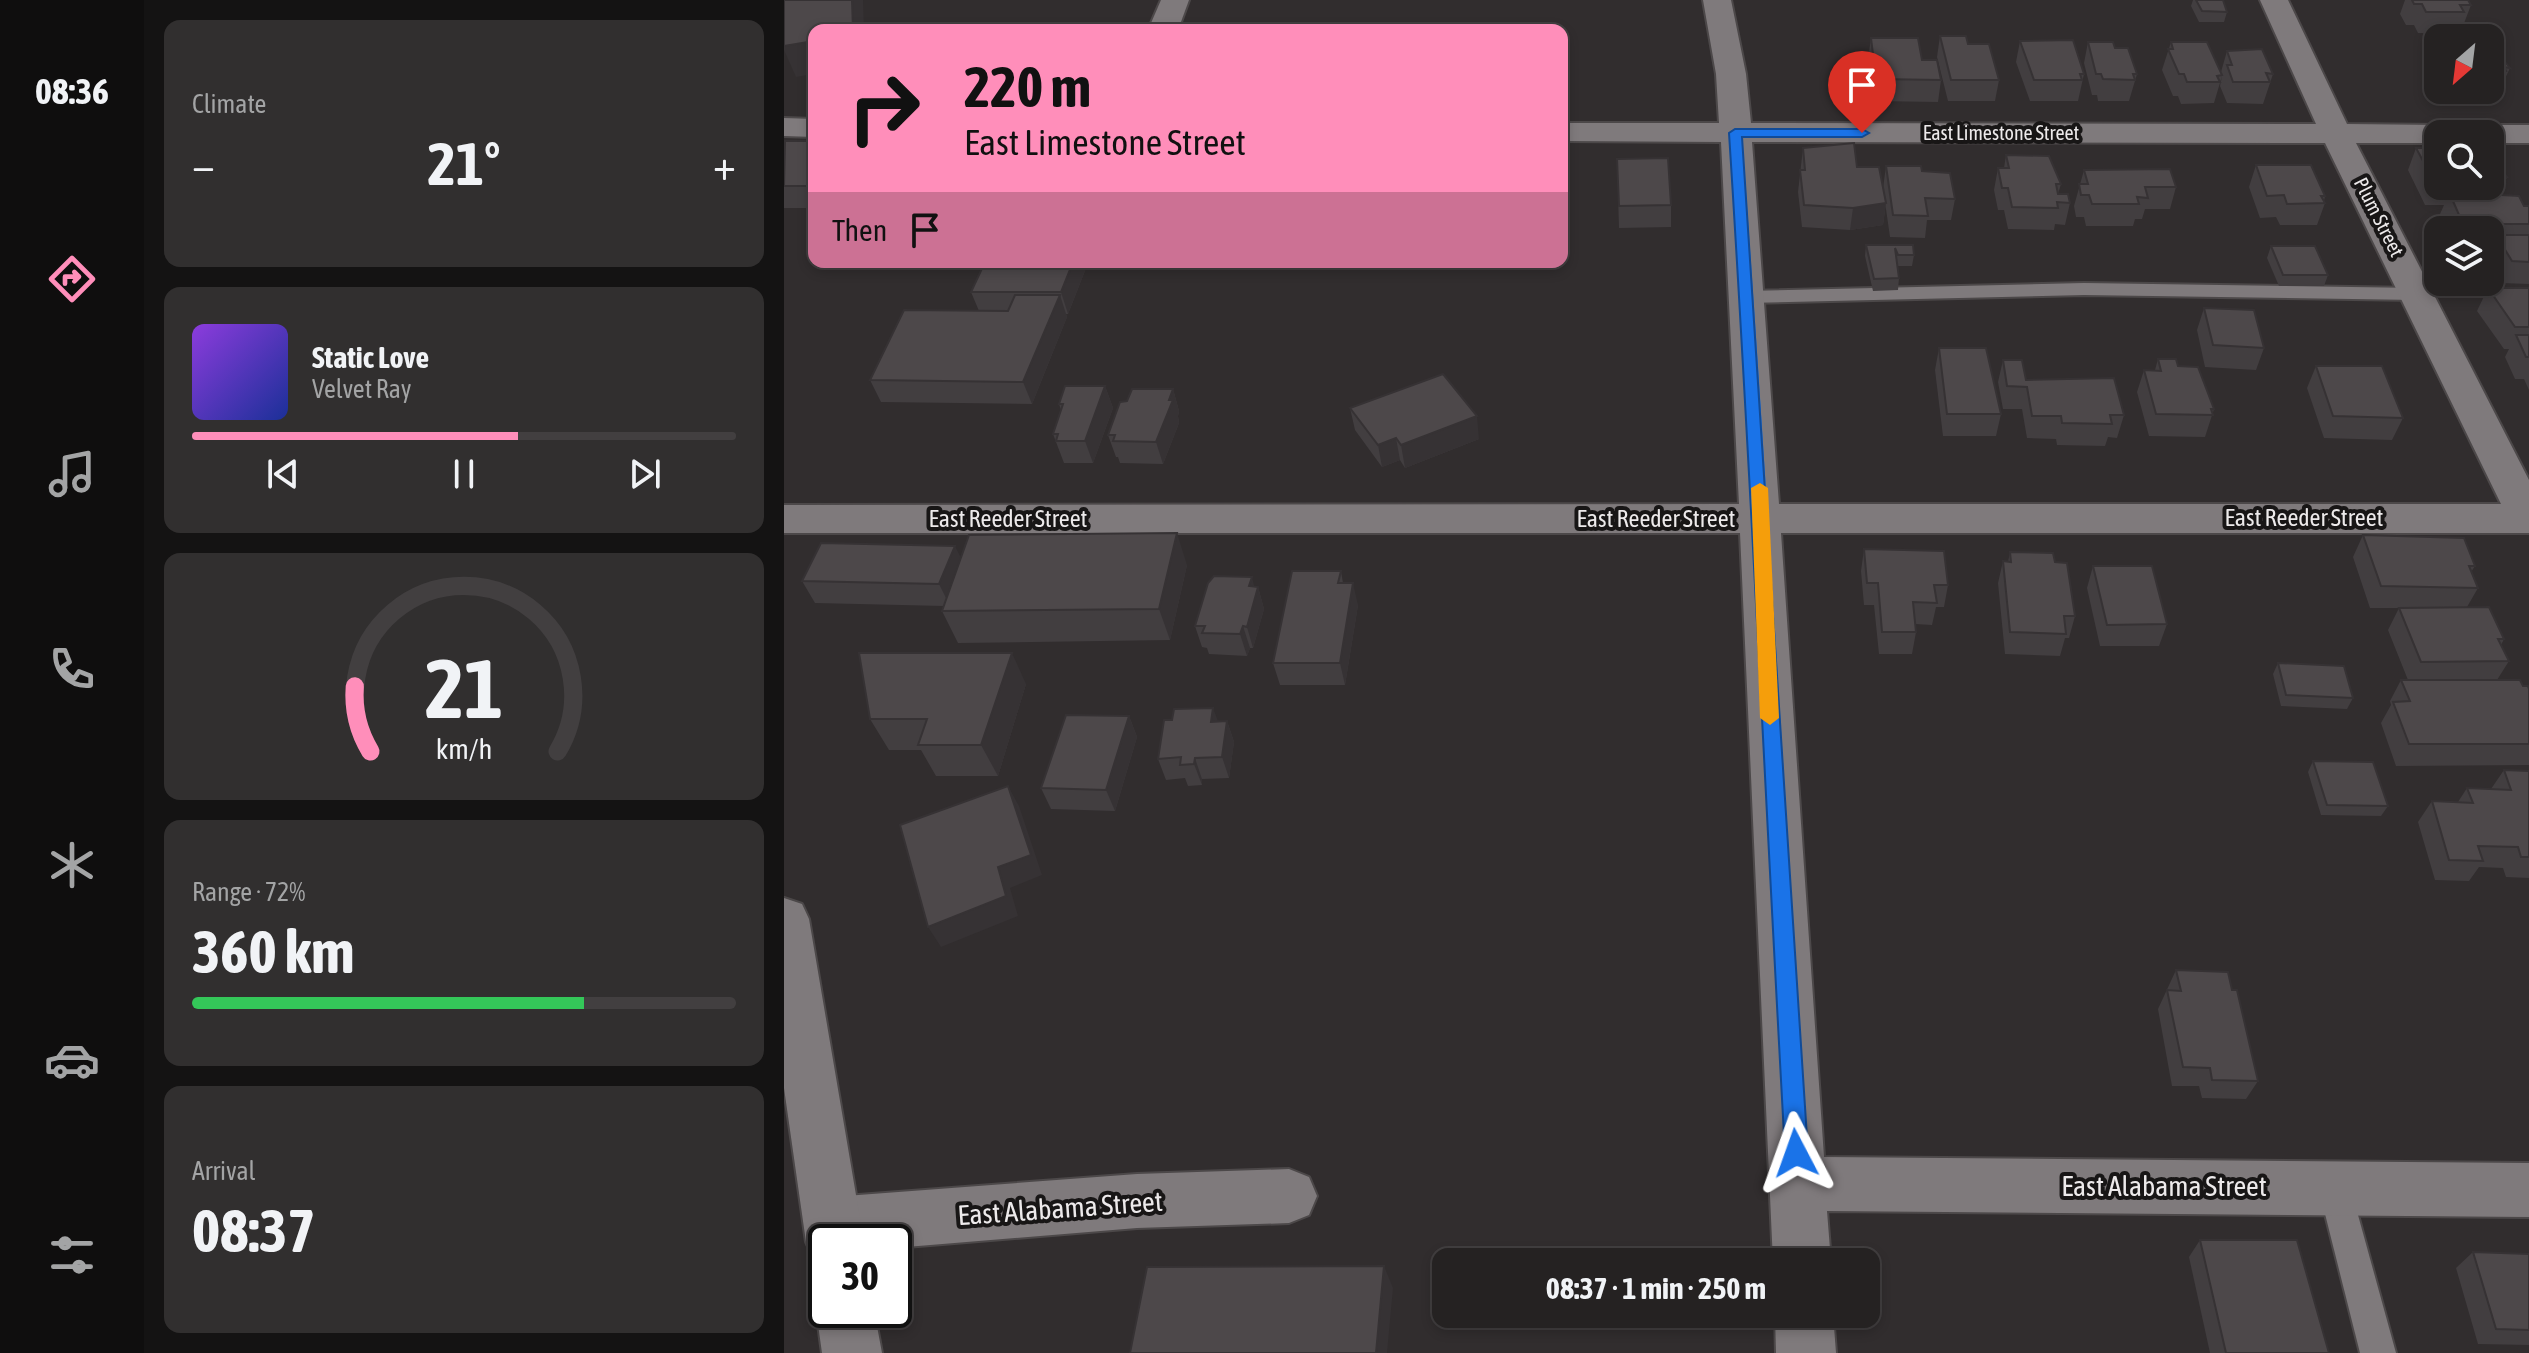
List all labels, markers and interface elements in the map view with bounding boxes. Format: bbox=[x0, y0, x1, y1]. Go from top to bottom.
north arrow bbox=[2424, 24, 2504, 104]
map controls bbox=[2424, 24, 2504, 296]
pin bbox=[1828, 51, 1896, 133]
text: 220 m bbox=[964, 55, 1091, 119]
icon: right bbox=[832, 56, 936, 160]
icon: arrive bbox=[1840, 63, 1884, 107]
text: 08:36 bbox=[35, 70, 109, 112]
text: Climate bbox=[192, 89, 266, 119]
button: search bbox=[2424, 120, 2504, 200]
text: East Limestone Street bbox=[964, 121, 1246, 163]
street label: East Limestone Street bbox=[1923, 121, 2080, 144]
text: 21° bbox=[428, 129, 500, 198]
text: − bbox=[192, 139, 215, 189]
text: + bbox=[713, 139, 736, 189]
street label: Plum Street bbox=[2350, 173, 2409, 260]
icon: arrive bbox=[903, 208, 947, 252]
text: Then bbox=[832, 213, 887, 247]
button: layers bbox=[2424, 216, 2504, 296]
icon: directions bbox=[44, 251, 100, 307]
text: Static Love bbox=[312, 340, 429, 374]
text: Velvet Ray bbox=[312, 374, 412, 404]
icon: music bbox=[44, 446, 100, 502]
icon: previous bbox=[261, 452, 305, 496]
icon: pause bbox=[442, 452, 486, 496]
icon: next bbox=[623, 452, 667, 496]
street label: East Reeder Street bbox=[2225, 504, 2384, 531]
street label: East Reeder Street bbox=[929, 505, 1088, 532]
street label: East Reeder Street bbox=[1577, 505, 1736, 532]
text: 21 bbox=[425, 640, 503, 736]
icon: phone bbox=[44, 641, 100, 697]
text: km/h bbox=[436, 733, 492, 766]
icon: climate bbox=[44, 837, 100, 893]
text: Range · 72% bbox=[192, 877, 305, 907]
text: 360 km bbox=[192, 917, 354, 986]
icon: car bbox=[44, 1032, 100, 1088]
position arrow bbox=[1754, 1111, 1838, 1195]
text: Arrival bbox=[192, 1156, 256, 1186]
street label: East Alabama Street bbox=[2061, 1170, 2267, 1202]
street label: East Alabama Street bbox=[956, 1185, 1164, 1231]
text: 08:37 bbox=[192, 1196, 315, 1265]
speed limit sign: 30 bbox=[808, 1224, 912, 1328]
icon: filters bbox=[44, 1227, 100, 1283]
text: 08:37 · 1 min · 250 m bbox=[1546, 1271, 1766, 1305]

